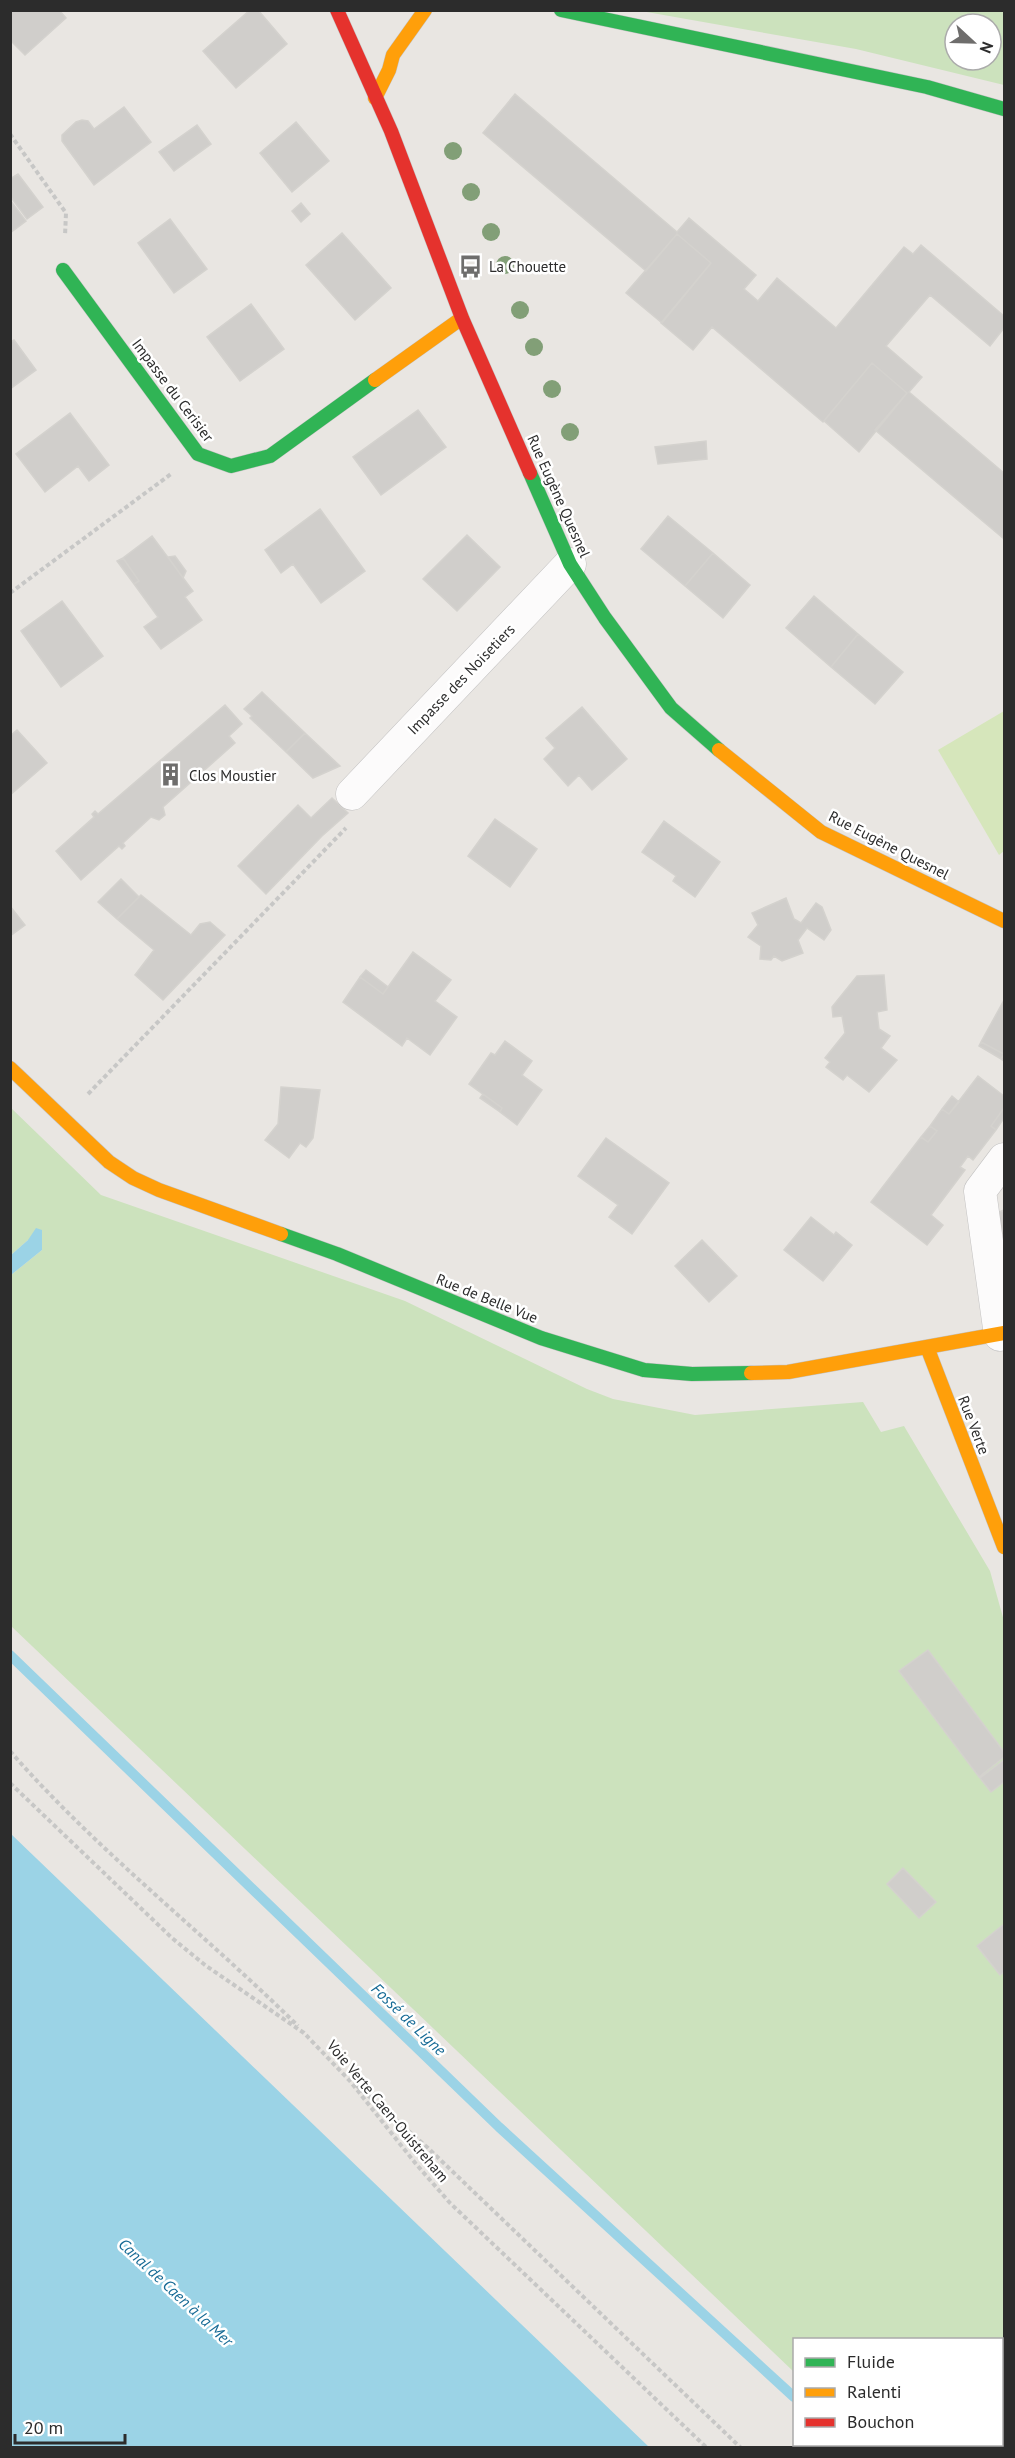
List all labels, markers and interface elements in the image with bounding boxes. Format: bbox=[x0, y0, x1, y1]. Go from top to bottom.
north arrow bbox=[943, 12, 1003, 72]
text: N bbox=[976, 39, 998, 56]
bus stop icon: La Chouette bbox=[458, 253, 484, 279]
place label: La Chouette bbox=[489, 257, 566, 276]
street label: Impasse du Cerisier bbox=[128, 335, 218, 445]
street label: Rue Eugène Quesnel bbox=[523, 432, 595, 561]
street label: Impasse des Noisetiers bbox=[403, 620, 519, 738]
building icon: Clos Moustier bbox=[158, 762, 184, 788]
place label: Clos Moustier bbox=[189, 766, 276, 785]
street label: Rue Eugène Quesnel bbox=[826, 806, 953, 884]
street label: Rue de Belle Vue bbox=[433, 1269, 541, 1327]
street label: Rue Verte bbox=[954, 1393, 994, 1457]
water label: Fossé de Ligne bbox=[368, 1978, 451, 2060]
street label: Voie Verte Caen-Ouistreham bbox=[322, 2035, 453, 2186]
water label: Canal de Caen à la Mer bbox=[115, 2234, 239, 2351]
legend bbox=[793, 2338, 1003, 2446]
text: Fluide bbox=[847, 2350, 895, 2373]
text: Ralenti bbox=[847, 2380, 902, 2403]
scale bar bbox=[15, 2407, 124, 2445]
text: Bouchon bbox=[847, 2410, 914, 2433]
text: 20 m bbox=[24, 2416, 63, 2439]

